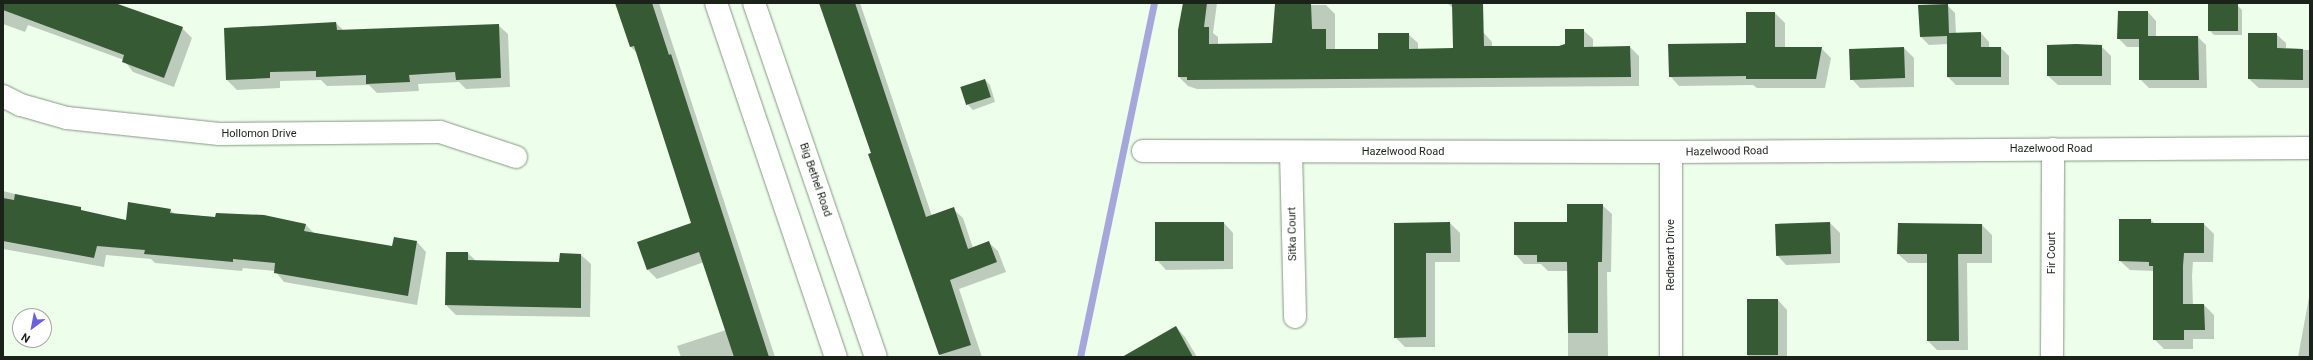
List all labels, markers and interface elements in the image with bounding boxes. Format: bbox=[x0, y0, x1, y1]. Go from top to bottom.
street label: Hollomon Drive bbox=[221, 127, 297, 141]
street label: Big Bethel Road bbox=[796, 141, 834, 219]
street label: Hazelwood Road bbox=[2010, 142, 2092, 156]
street label: Hazelwood Road bbox=[1362, 145, 1444, 159]
street label: Hazelwood Road bbox=[1686, 145, 1768, 159]
street label: Sitka Court bbox=[1286, 207, 1300, 261]
street label: Redheart Drive bbox=[1664, 219, 1678, 291]
street label: Fir Court bbox=[2045, 232, 2059, 274]
north arrow bbox=[12, 308, 52, 348]
text: N bbox=[19, 330, 33, 345]

